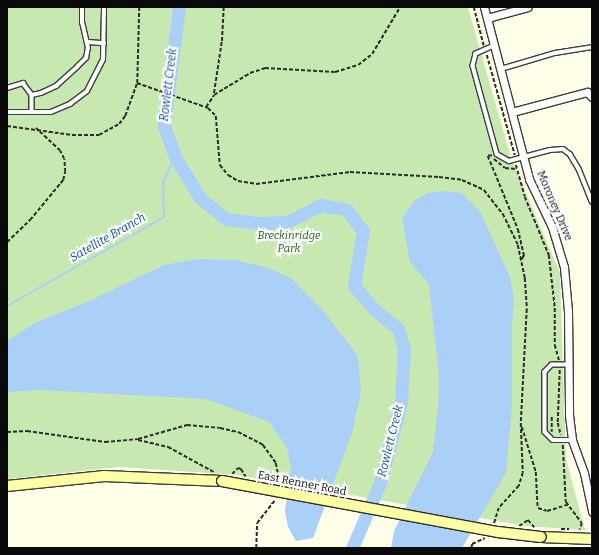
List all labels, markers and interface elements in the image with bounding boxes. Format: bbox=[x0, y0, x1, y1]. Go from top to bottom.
water label: Rowlett Creek bbox=[157, 48, 181, 122]
street label: Moroney Drive bbox=[533, 169, 575, 243]
water label: Satellite Branch bbox=[68, 210, 148, 266]
park label: Breckinridge Park bbox=[258, 230, 320, 256]
water label: Rowlett Creek bbox=[375, 404, 407, 478]
street label: East Renner Road bbox=[257, 469, 347, 499]

